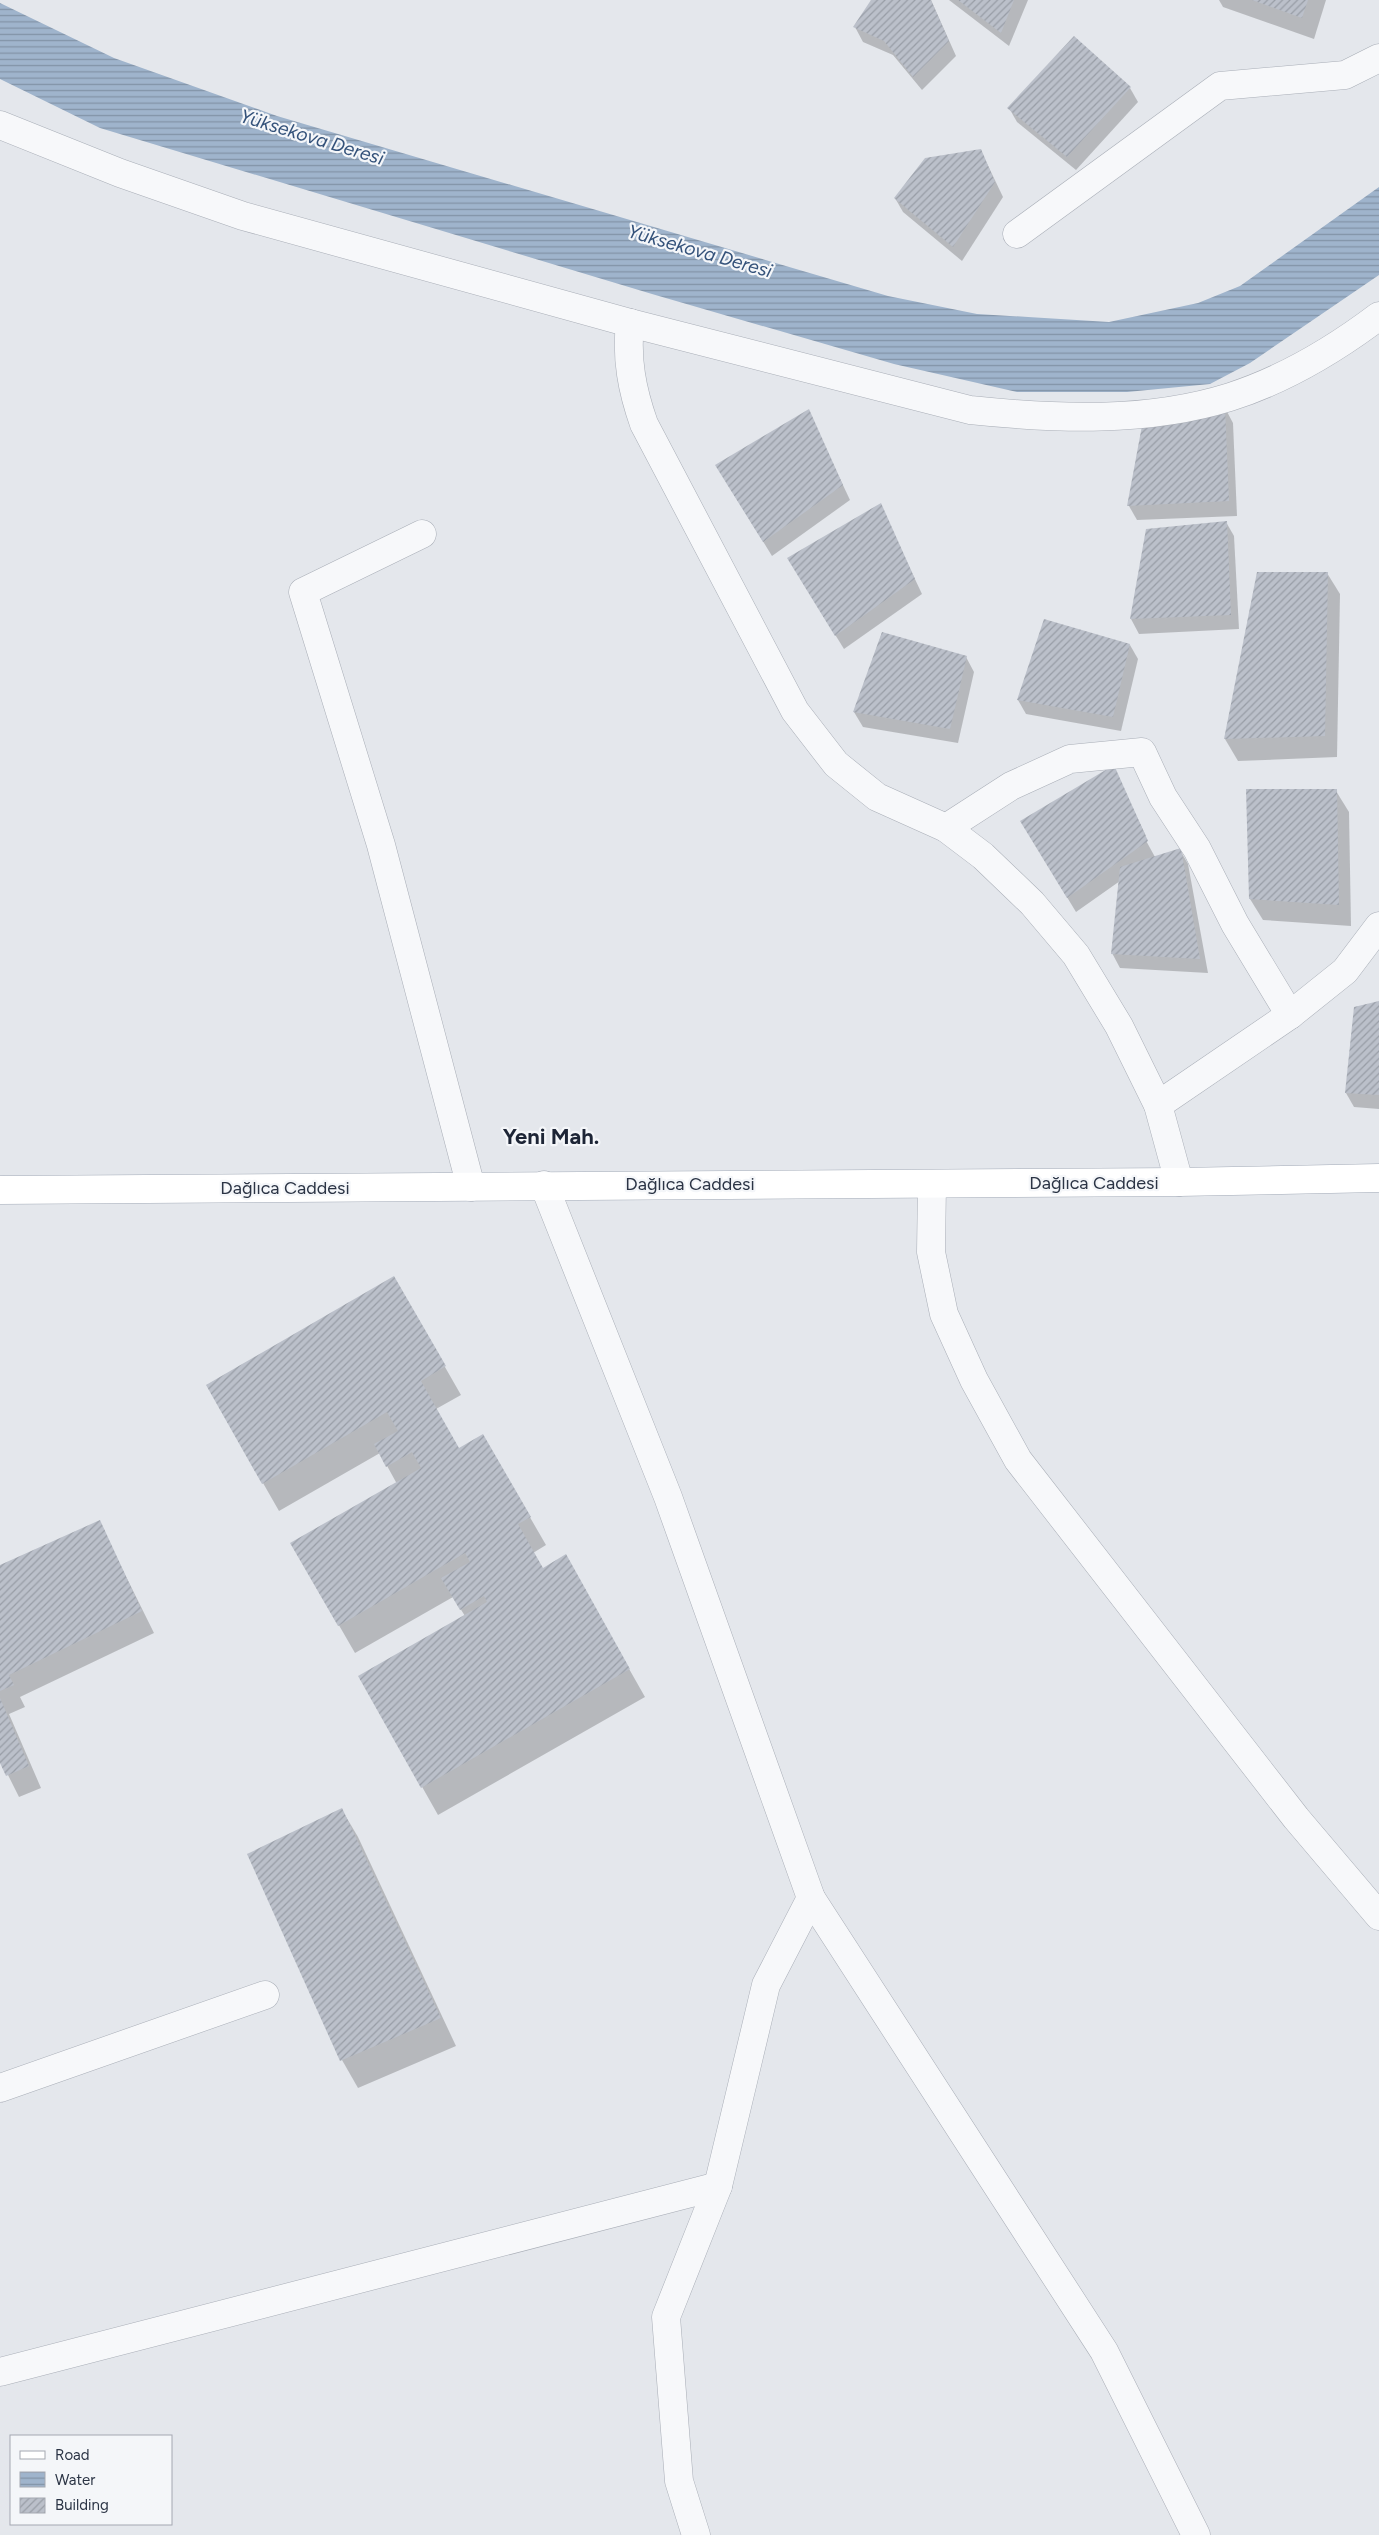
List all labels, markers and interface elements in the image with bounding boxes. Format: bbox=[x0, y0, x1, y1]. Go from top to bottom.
water label: Yüksekova Deresi bbox=[237, 104, 387, 170]
water label: Yüksekova Deresi bbox=[625, 219, 775, 283]
district label: Yeni Mah. bbox=[503, 1123, 599, 1150]
street label: Dağlıca Caddesi bbox=[1029, 1172, 1159, 1194]
street label: Dağlıca Caddesi bbox=[625, 1173, 755, 1195]
street label: Dağlıca Caddesi bbox=[220, 1177, 350, 1199]
legend bbox=[10, 2435, 172, 2525]
text: Road bbox=[55, 2446, 90, 2464]
text: Water bbox=[55, 2471, 95, 2489]
text: Building bbox=[55, 2496, 109, 2514]

